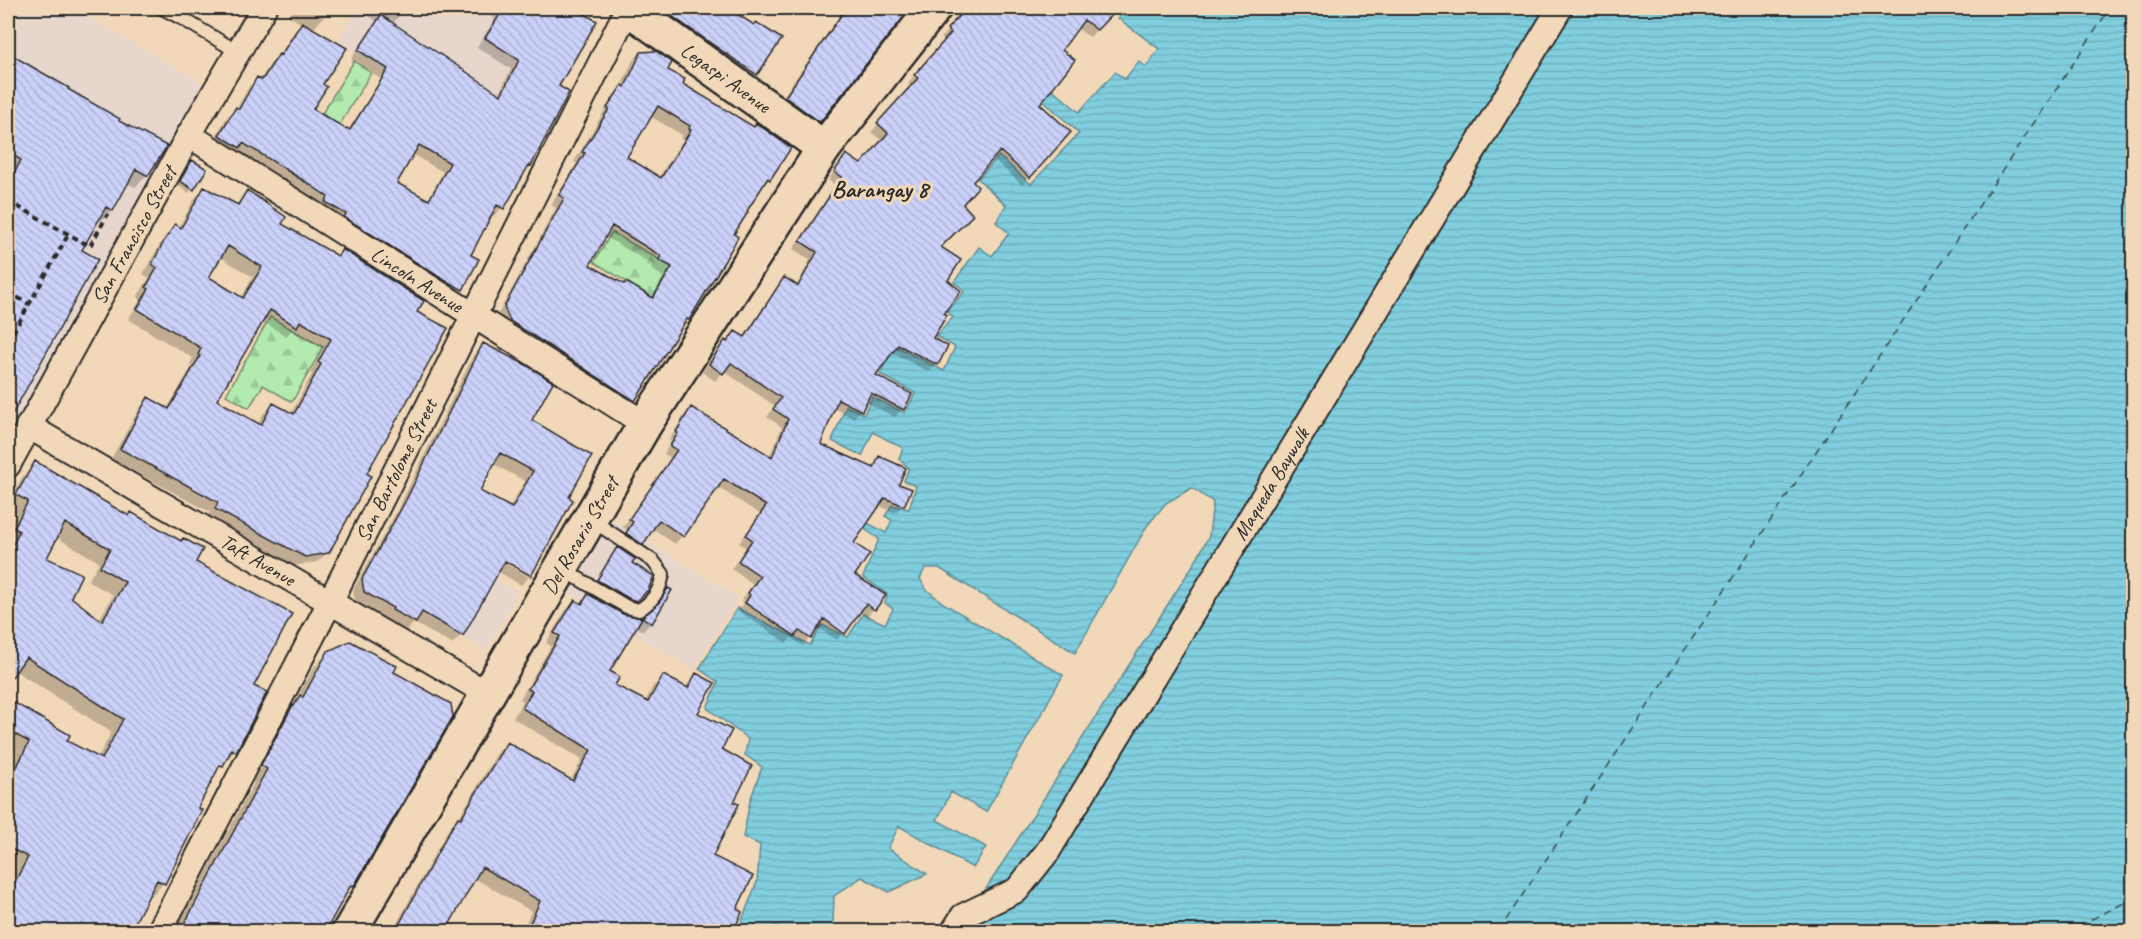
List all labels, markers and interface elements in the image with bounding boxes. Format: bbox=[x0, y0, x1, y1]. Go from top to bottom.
street label: Legaspi Avenue bbox=[676, 37, 777, 119]
street label: San Francisco Street bbox=[86, 159, 184, 309]
district label: Barangay 8 bbox=[832, 174, 931, 204]
street label: Lincoln Avenue bbox=[366, 241, 469, 319]
street label: San Bartolome Street bbox=[349, 393, 444, 546]
street label: Maqueda Baywalk bbox=[1227, 422, 1316, 545]
street label: Del Rosario Street bbox=[536, 469, 626, 599]
street label: Taft Avenue bbox=[216, 528, 302, 593]

